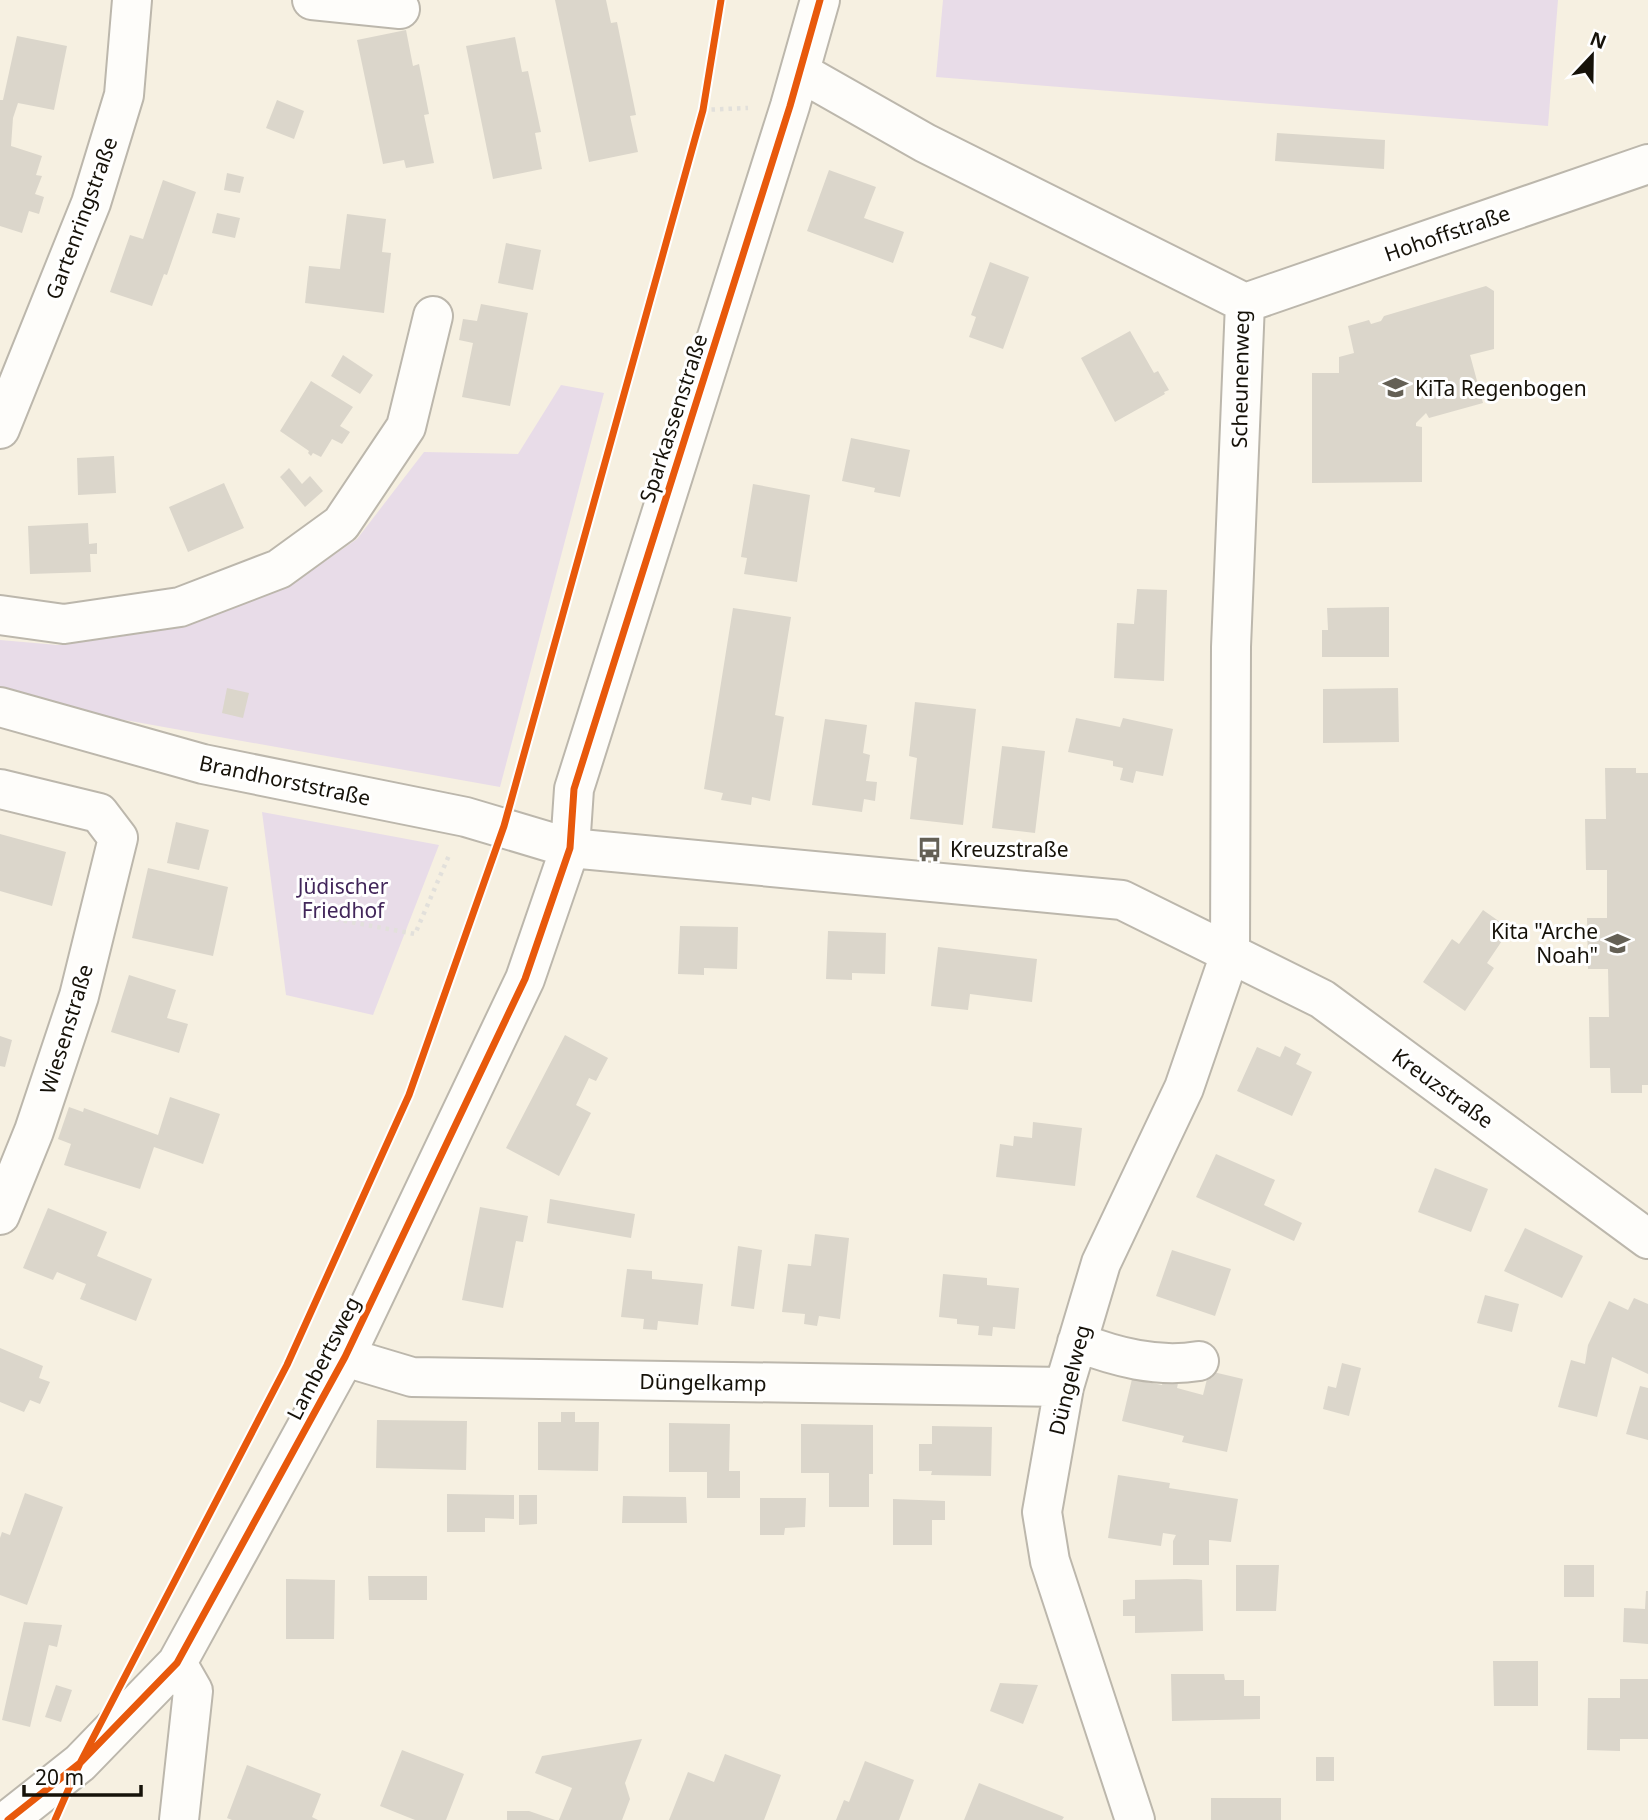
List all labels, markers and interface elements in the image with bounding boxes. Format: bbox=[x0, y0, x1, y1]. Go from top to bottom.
north arrow bbox=[1557, 21, 1627, 91]
text: N bbox=[1586, 25, 1610, 55]
street label: Gartenringstraße bbox=[39, 133, 123, 303]
street label: Hohoffstraße bbox=[1380, 198, 1514, 268]
street label: Scheunenweg bbox=[1225, 310, 1255, 448]
street label: Sparkassenstraße bbox=[633, 330, 713, 506]
school or university icon: KiTa Regenbogen bbox=[1381, 374, 1409, 402]
place label: KiTa Regenbogen bbox=[1415, 374, 1587, 402]
street label: Brandhorststraße bbox=[197, 748, 373, 812]
bus stop icon: Kreuzstraße bbox=[916, 835, 944, 863]
place label: Kreuzstraße bbox=[950, 835, 1069, 863]
park label: Jüdischer Friedhof bbox=[296, 872, 389, 924]
place label: Kita "Arche Noah" bbox=[1491, 917, 1598, 969]
school or university icon: Kita "Arche Noah" bbox=[1604, 929, 1632, 957]
street label: Wiesenstraße bbox=[33, 961, 99, 1097]
street label: Kreuzstraße bbox=[1387, 1042, 1499, 1134]
street label: Lambertsweg bbox=[280, 1292, 366, 1424]
street label: Düngelweg bbox=[1042, 1322, 1096, 1438]
street label: Düngelkamp bbox=[639, 1367, 767, 1397]
scale bar bbox=[24, 1754, 142, 1798]
text: 20 m bbox=[35, 1763, 84, 1791]

